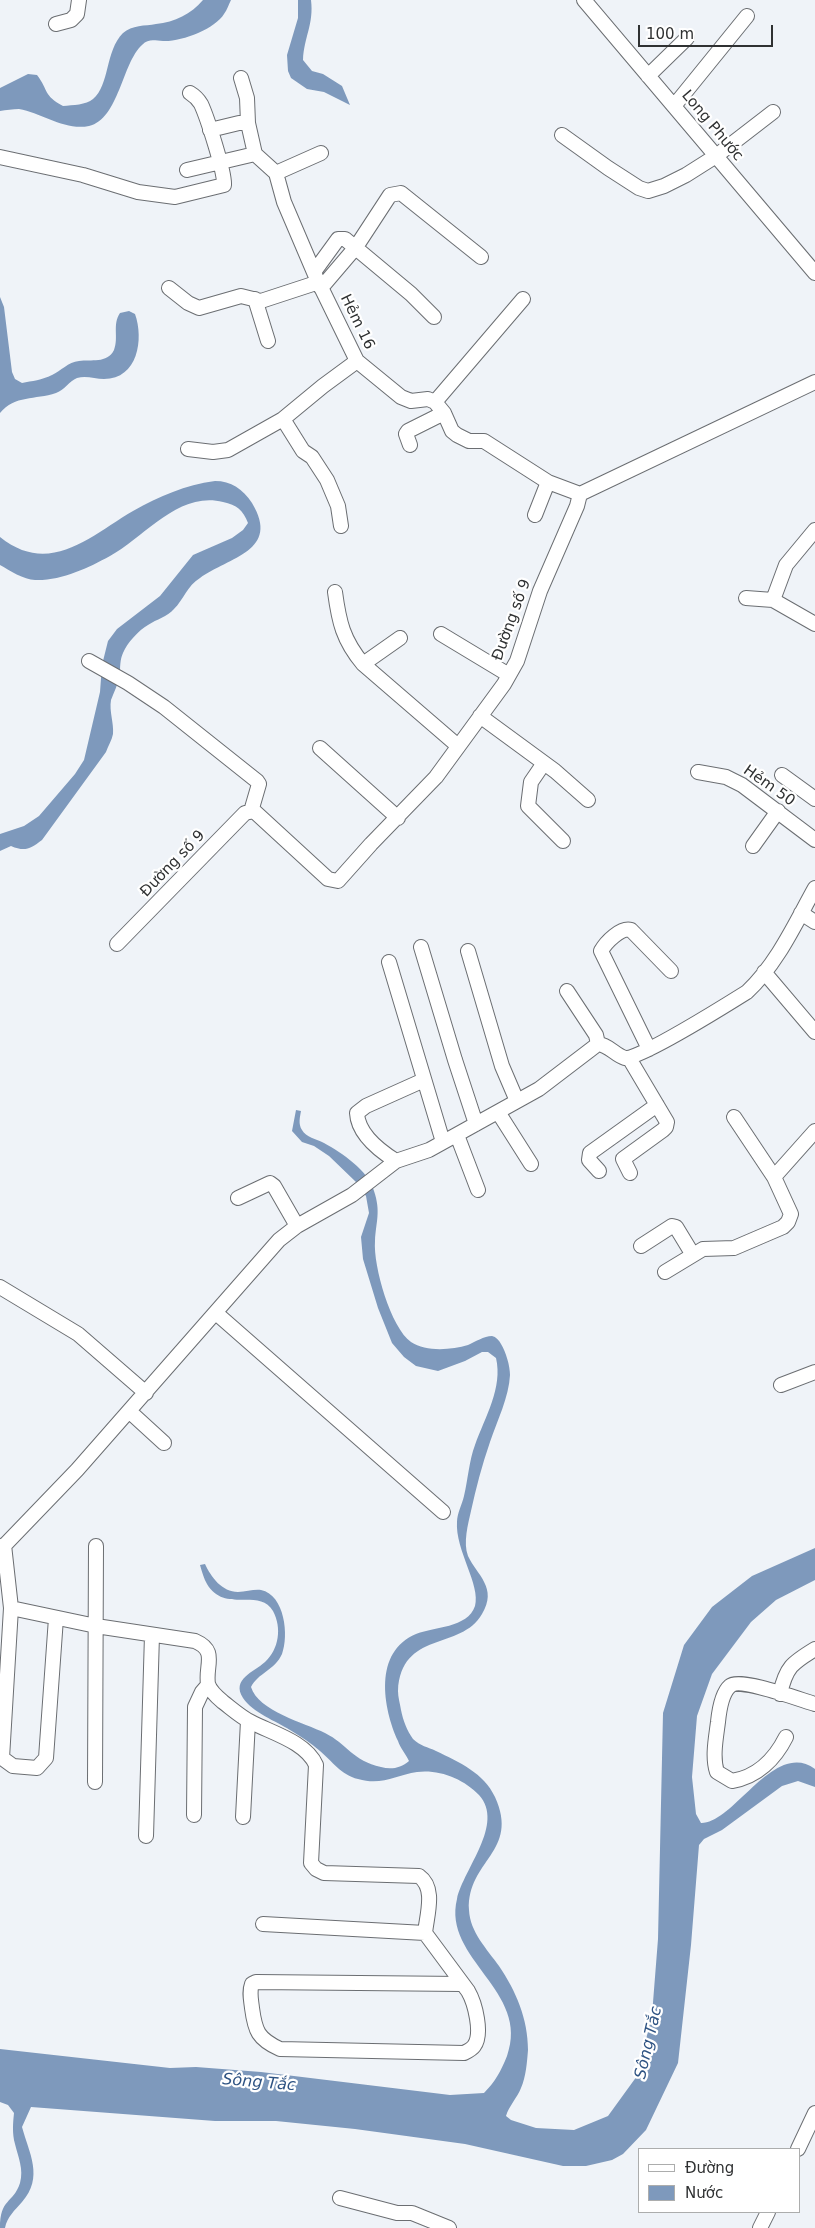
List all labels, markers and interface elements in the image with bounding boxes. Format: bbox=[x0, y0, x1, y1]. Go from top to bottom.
scale bar bbox=[640, 15, 775, 47]
text: 100 m bbox=[646, 25, 694, 43]
street label: Long Phước bbox=[677, 87, 747, 165]
street label: Hẻm 16 bbox=[336, 292, 378, 352]
street label: Đường số 9 bbox=[489, 577, 535, 663]
street label: Hẻm 50 bbox=[740, 762, 798, 810]
street label: Đường số 9 bbox=[137, 827, 209, 901]
water label: Sông Tắc bbox=[631, 2005, 667, 2081]
water label: Sông Tắc bbox=[221, 2070, 297, 2096]
legend bbox=[638, 2148, 800, 2213]
text: Đường bbox=[685, 2159, 734, 2177]
text: Nước bbox=[685, 2184, 723, 2202]

